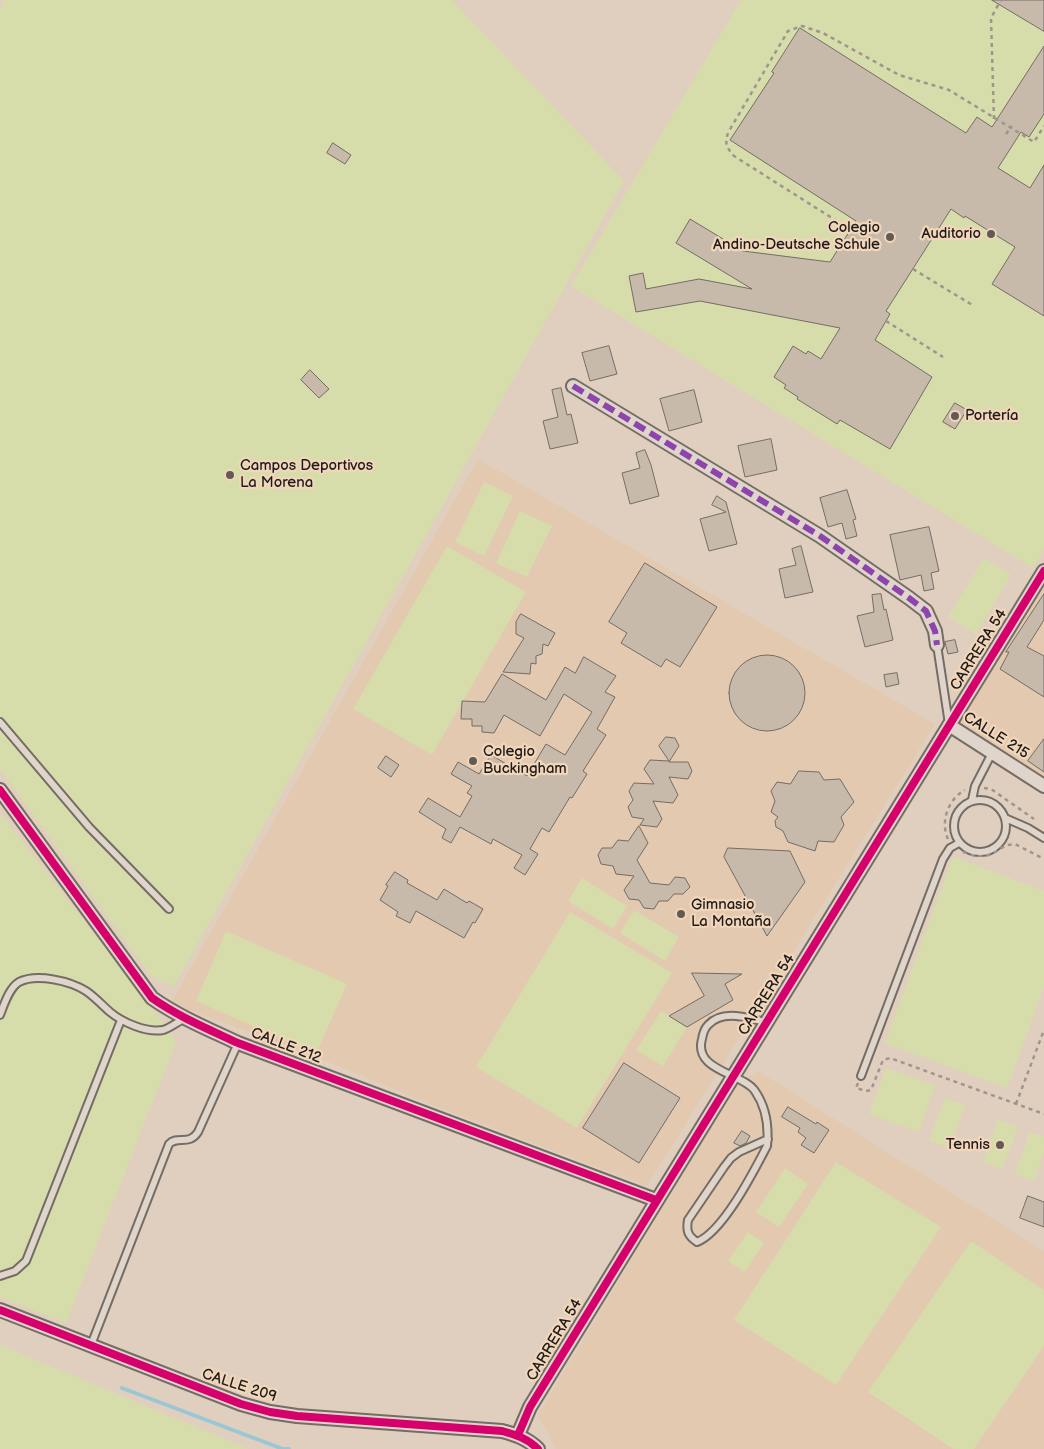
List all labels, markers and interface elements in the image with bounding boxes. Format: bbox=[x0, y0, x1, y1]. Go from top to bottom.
place label: Colegio Andino-Deutsche Schule bbox=[713, 219, 880, 254]
place label: Auditorio bbox=[921, 225, 981, 243]
marker: Auditorio bbox=[985, 228, 997, 240]
marker: Colegio Andino-Deutsche Schule bbox=[884, 231, 896, 243]
place label: Portería bbox=[965, 407, 1018, 425]
marker: Portería bbox=[949, 410, 961, 422]
place label: Campos Deportivos La Morena bbox=[240, 457, 373, 492]
marker: Campos Deportivos La Morena bbox=[224, 469, 236, 481]
street label: CARRERA 54 bbox=[947, 606, 1011, 694]
street label: CALLE 215 bbox=[960, 709, 1032, 763]
place label: Colegio Buckingham bbox=[483, 743, 567, 778]
marker: Colegio Buckingham bbox=[467, 755, 479, 767]
place label: Gimnasio La Montaña bbox=[691, 896, 771, 931]
marker: Gimnasio La Montaña bbox=[675, 908, 687, 920]
street label: CARRERA 54 bbox=[735, 951, 799, 1039]
street label: CALLE 212 bbox=[248, 1024, 324, 1068]
place label: Tennis bbox=[946, 1136, 990, 1154]
marker: Tennis bbox=[994, 1139, 1006, 1151]
street label: CARRERA 54 bbox=[523, 1296, 587, 1384]
street label: CALLE 209 bbox=[199, 1365, 279, 1407]

